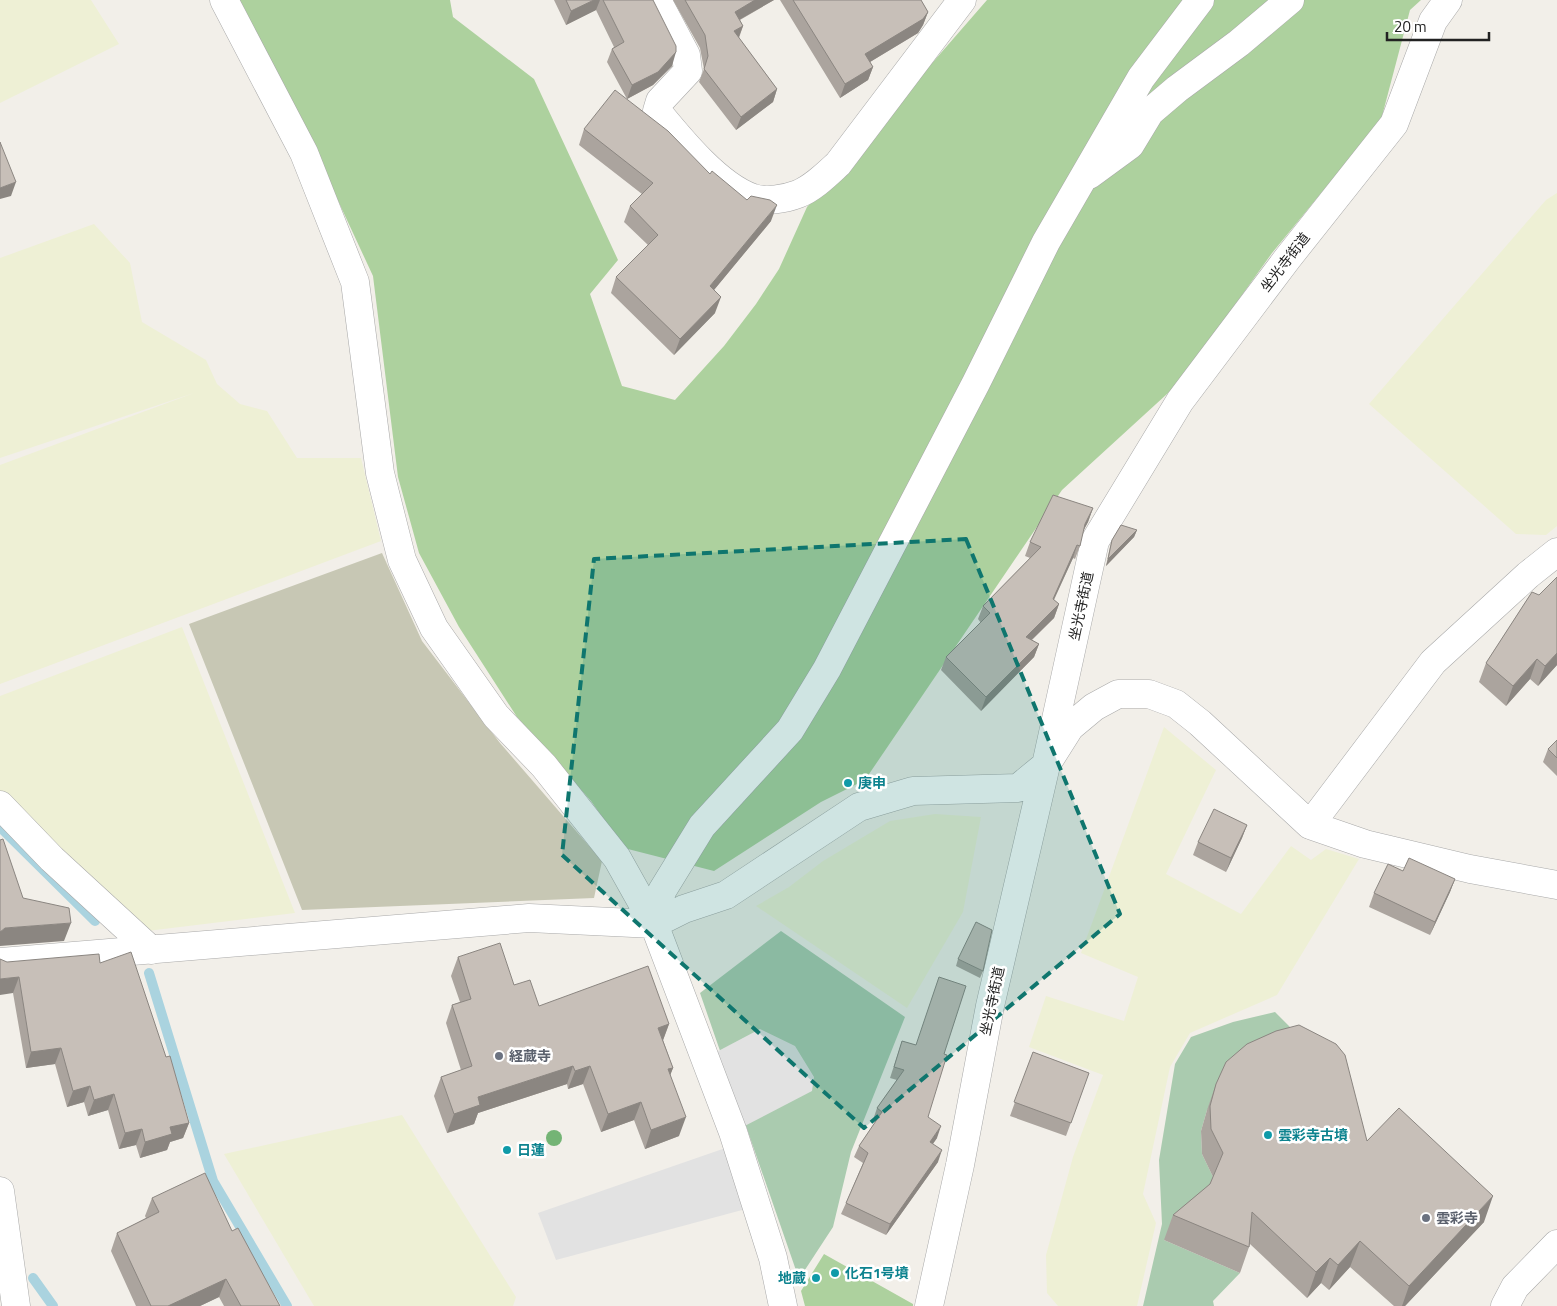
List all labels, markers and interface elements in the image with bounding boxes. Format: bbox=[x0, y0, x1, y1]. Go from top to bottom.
scale bar bbox=[1387, 10, 1490, 42]
text: 20 m bbox=[1394, 15, 1427, 38]
street label: 坐光寺街道 bbox=[1255, 228, 1314, 296]
street label: 坐光寺街道 bbox=[1063, 569, 1098, 642]
place label: 庚申 bbox=[858, 772, 886, 793]
marker: 庚申 bbox=[842, 777, 854, 789]
street label: 坐光寺街道 bbox=[974, 964, 1009, 1037]
place label: 経蔵寺 bbox=[509, 1045, 551, 1066]
marker: 経蔵寺 bbox=[493, 1050, 505, 1062]
place label: 雲彩寺古墳 bbox=[1278, 1124, 1348, 1145]
marker: 雲彩寺古墳 bbox=[1262, 1129, 1274, 1141]
place label: 日蓮 bbox=[517, 1139, 545, 1160]
marker: 日蓮 bbox=[501, 1144, 513, 1156]
place label: 雲彩寺 bbox=[1436, 1207, 1478, 1228]
marker: 雲彩寺 bbox=[1420, 1212, 1432, 1224]
place label: 化石1号墳 bbox=[845, 1262, 909, 1283]
place label: 地蔵 bbox=[778, 1267, 806, 1288]
marker: 化石1号墳 bbox=[829, 1267, 841, 1279]
marker: 地蔵 bbox=[810, 1272, 822, 1284]

